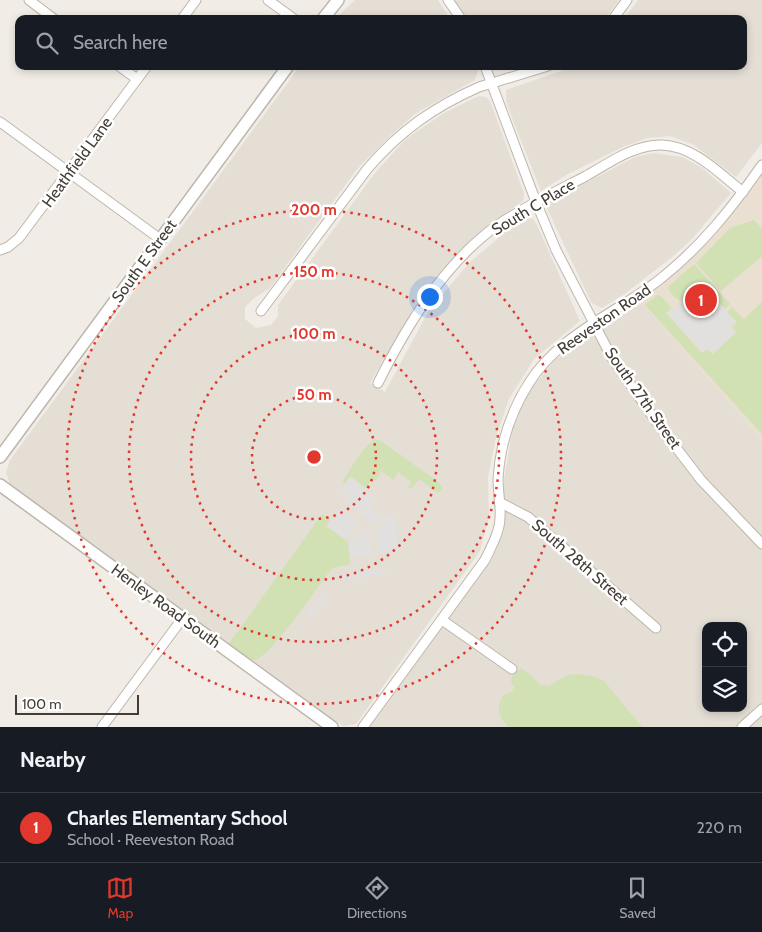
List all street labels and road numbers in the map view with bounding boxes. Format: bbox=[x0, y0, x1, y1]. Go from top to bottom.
street label: Heathfield Lane bbox=[38, 113, 116, 211]
street label: South C Place bbox=[488, 175, 578, 239]
street label: South E Street bbox=[108, 215, 181, 306]
street label: Reeveston Road bbox=[554, 280, 654, 358]
street label: South 27th Street bbox=[601, 344, 685, 453]
street label: South 28th Street bbox=[528, 515, 632, 609]
street label: Henley Road South bbox=[108, 560, 224, 652]

